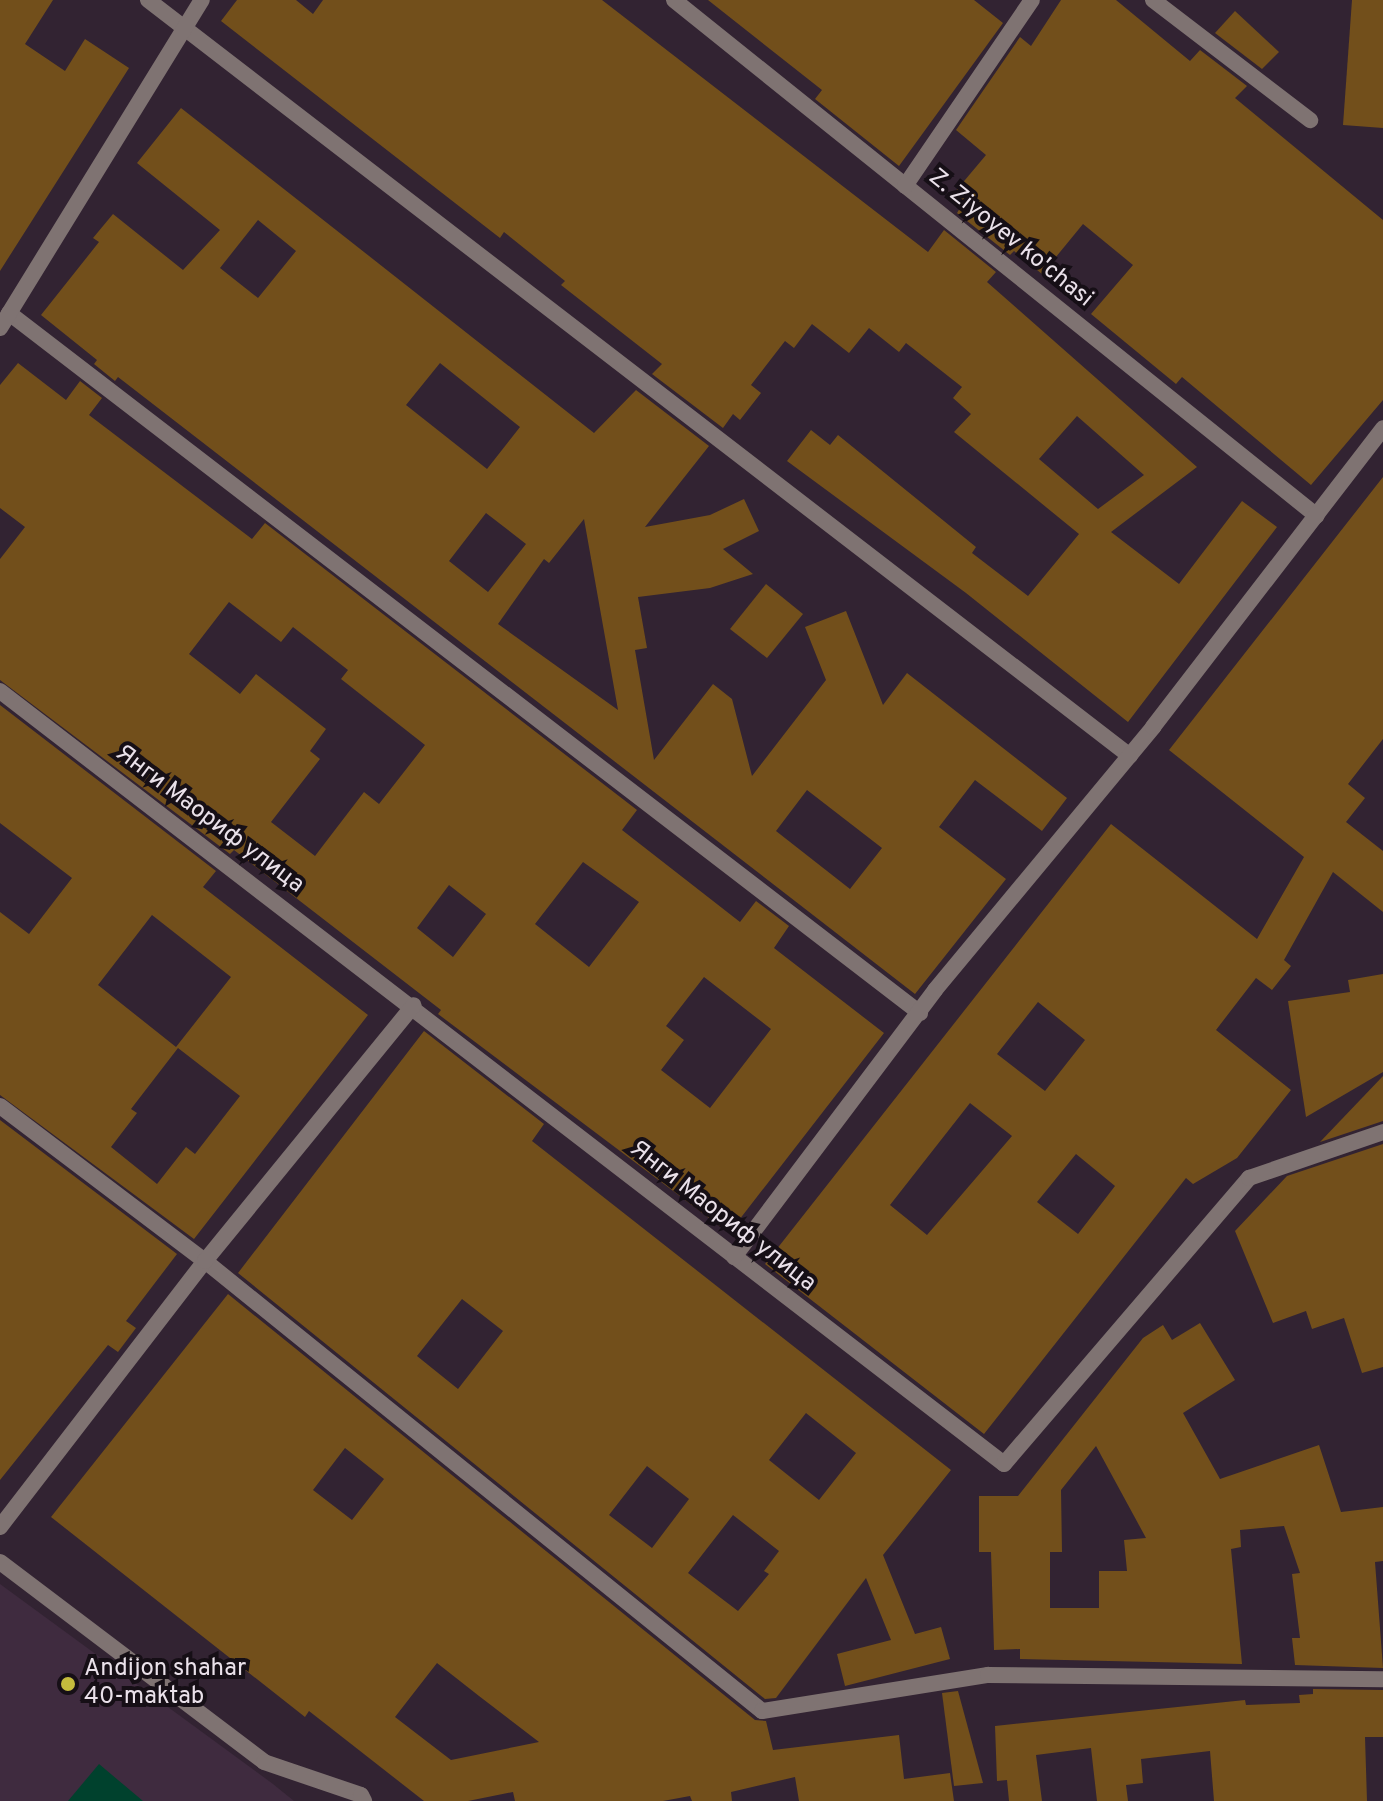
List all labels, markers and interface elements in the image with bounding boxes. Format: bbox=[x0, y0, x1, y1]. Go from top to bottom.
street label: Z. Ziyoyev ko'chasi bbox=[922, 164, 1098, 314]
street label: Янги Маориф улица bbox=[109, 740, 309, 900]
street label: Янги Маориф улица bbox=[623, 1135, 821, 1299]
place label: Andijon shahar 40-maktab bbox=[84, 1656, 246, 1712]
marker: Andijon shahar 40-maktab bbox=[59, 1675, 77, 1693]

